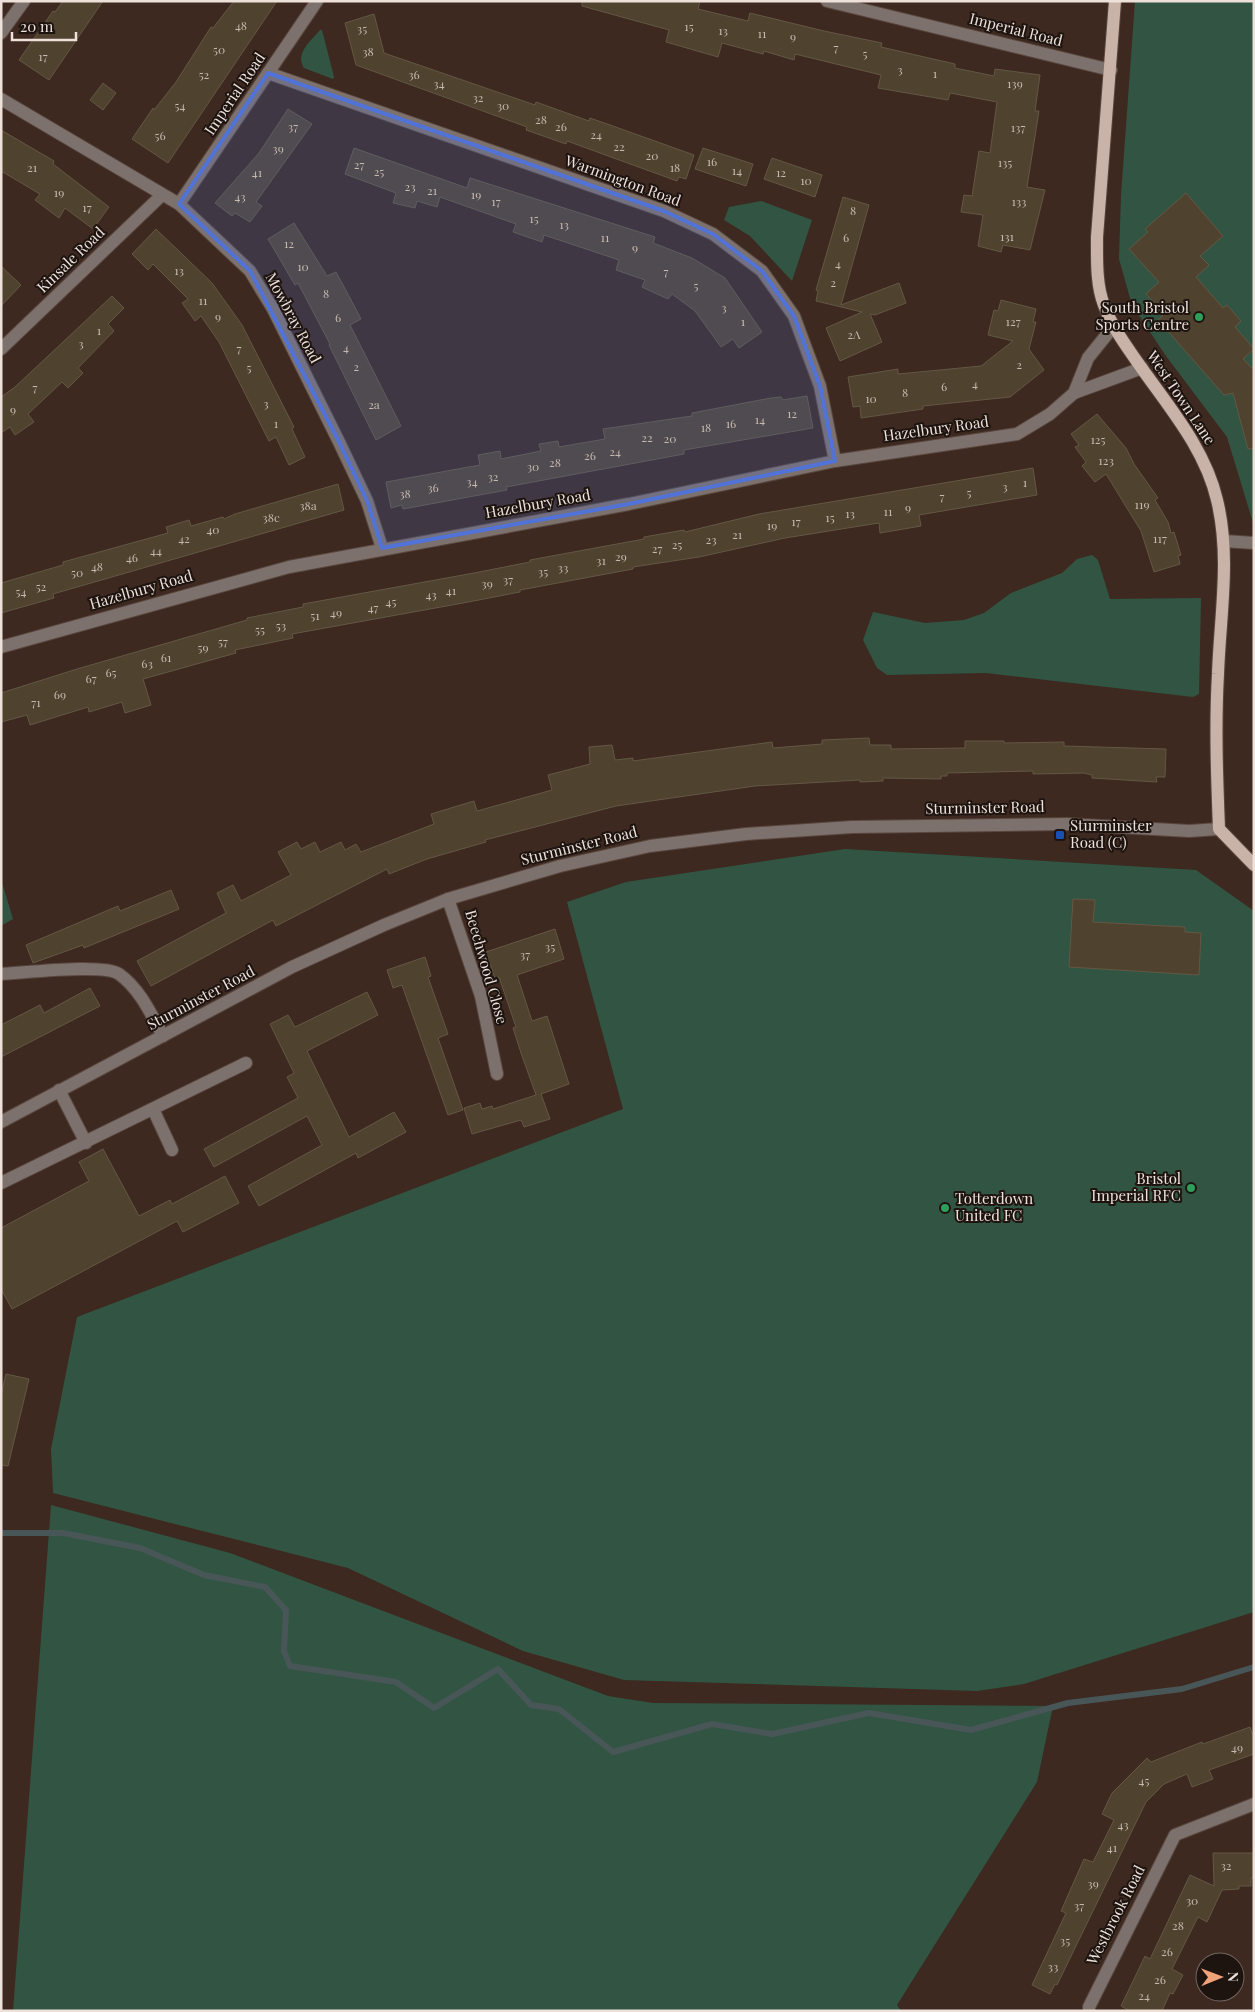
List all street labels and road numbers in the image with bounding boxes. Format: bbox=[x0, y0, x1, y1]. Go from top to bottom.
street label: Imperial Road bbox=[968, 8, 1065, 50]
street label: Imperial Road bbox=[199, 48, 269, 139]
street label: Warmington Road bbox=[562, 149, 684, 210]
street label: Kinsale Road bbox=[32, 222, 109, 297]
street label: Mowbray Road bbox=[262, 269, 326, 367]
street label: West Town Lane bbox=[1142, 346, 1221, 448]
street label: Hazelbury Road bbox=[882, 411, 990, 445]
street label: Hazelbury Road bbox=[484, 484, 592, 522]
street label: Hazelbury Road bbox=[87, 565, 195, 613]
street label: Sturminster Road bbox=[925, 796, 1045, 818]
street label: Sturminster Road bbox=[518, 821, 639, 869]
street label: Beechwood Close bbox=[461, 907, 513, 1026]
street label: Sturminster Road bbox=[143, 960, 258, 1034]
street label: Westbrook Road bbox=[1081, 1861, 1149, 1969]

